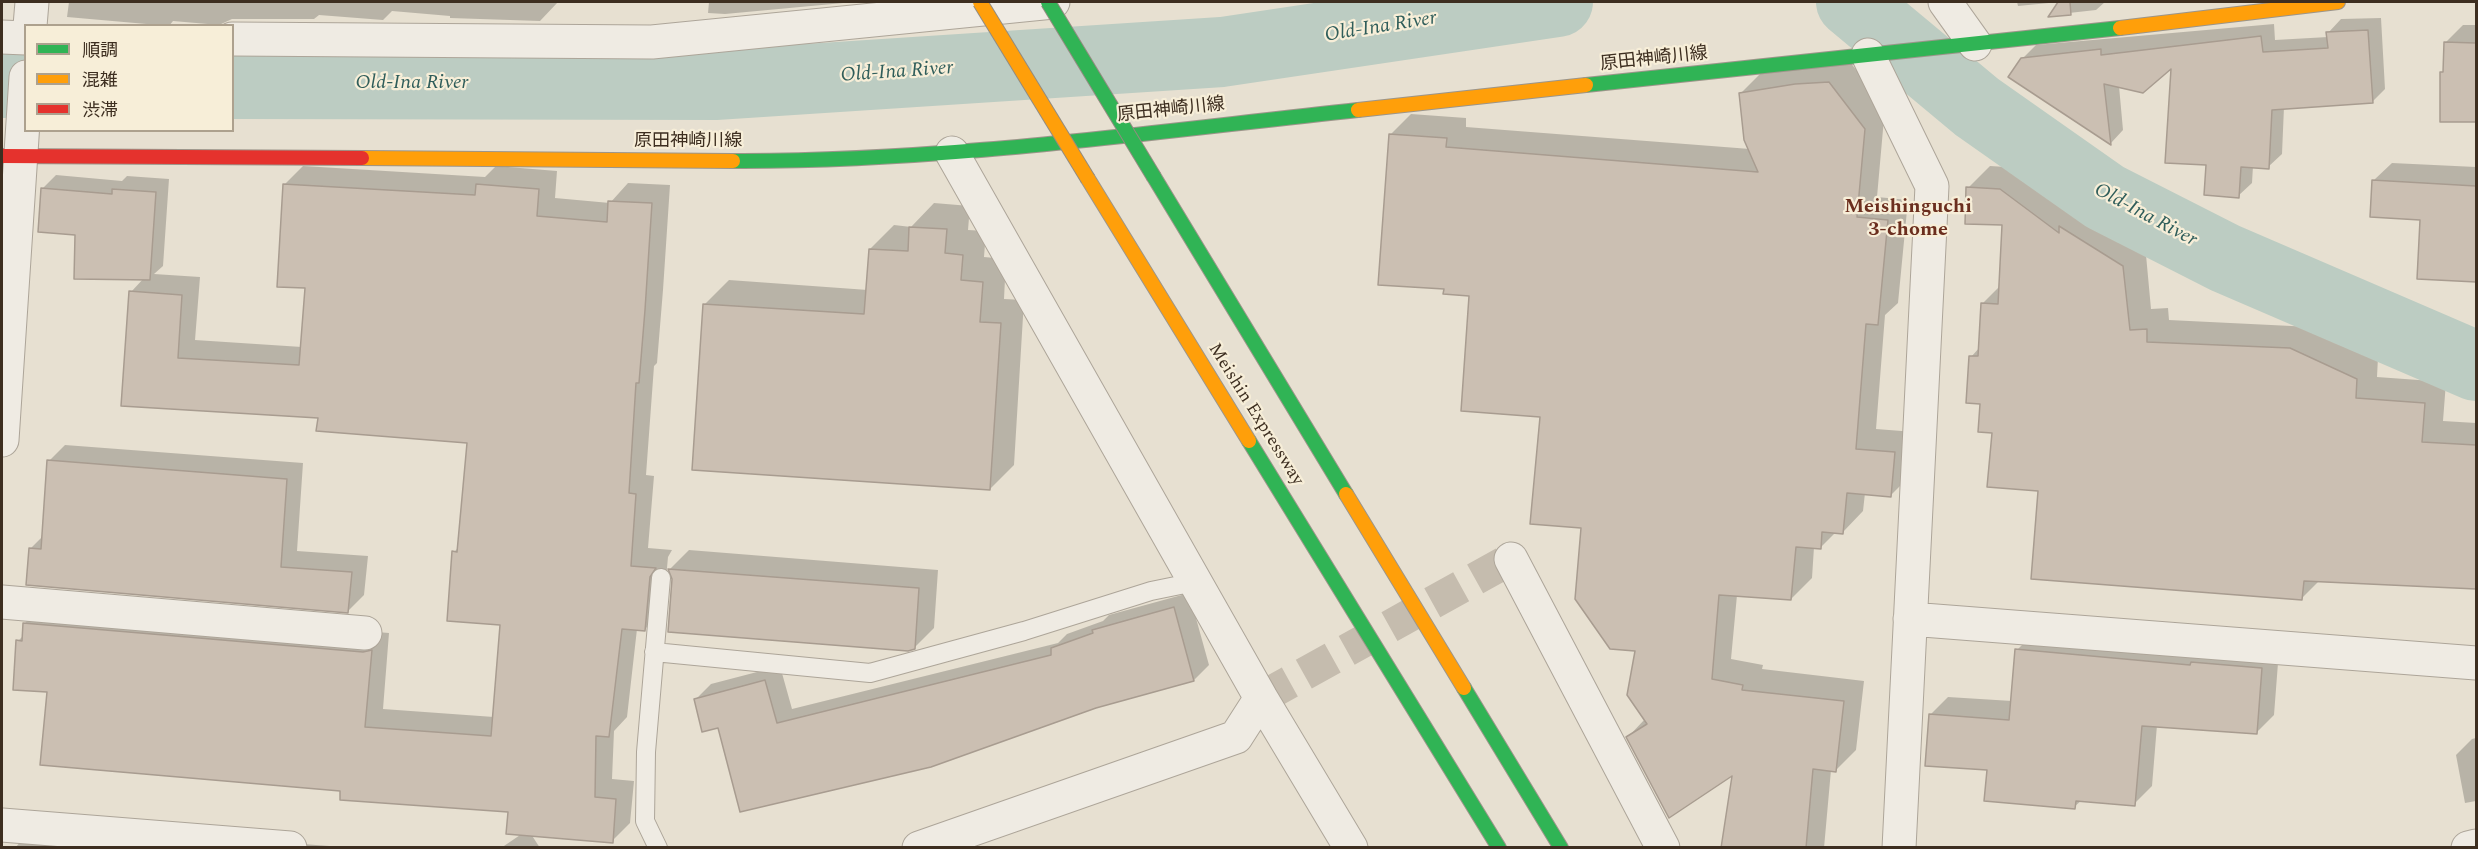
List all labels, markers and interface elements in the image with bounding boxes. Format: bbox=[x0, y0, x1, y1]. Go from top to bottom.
water label: Old-Ina River bbox=[1323, 7, 1439, 49]
legend bbox=[24, 24, 234, 132]
text: 順調 bbox=[82, 37, 118, 64]
street label: 原田神崎川線 bbox=[1599, 44, 1709, 76]
water label: Old-Ina River bbox=[840, 57, 954, 89]
text: 混雑 bbox=[82, 67, 118, 94]
water label: Old-Ina River bbox=[356, 72, 468, 96]
street label: 原田神崎川線 bbox=[1116, 95, 1226, 127]
text: 渋滞 bbox=[82, 97, 118, 124]
street label: 原田神崎川線 bbox=[634, 131, 742, 153]
water label: Old-Ina River bbox=[2090, 179, 2200, 253]
district label: Meishinguchi 3-chome bbox=[1844, 196, 1972, 243]
street label: Meishin Expressway bbox=[1203, 340, 1307, 490]

